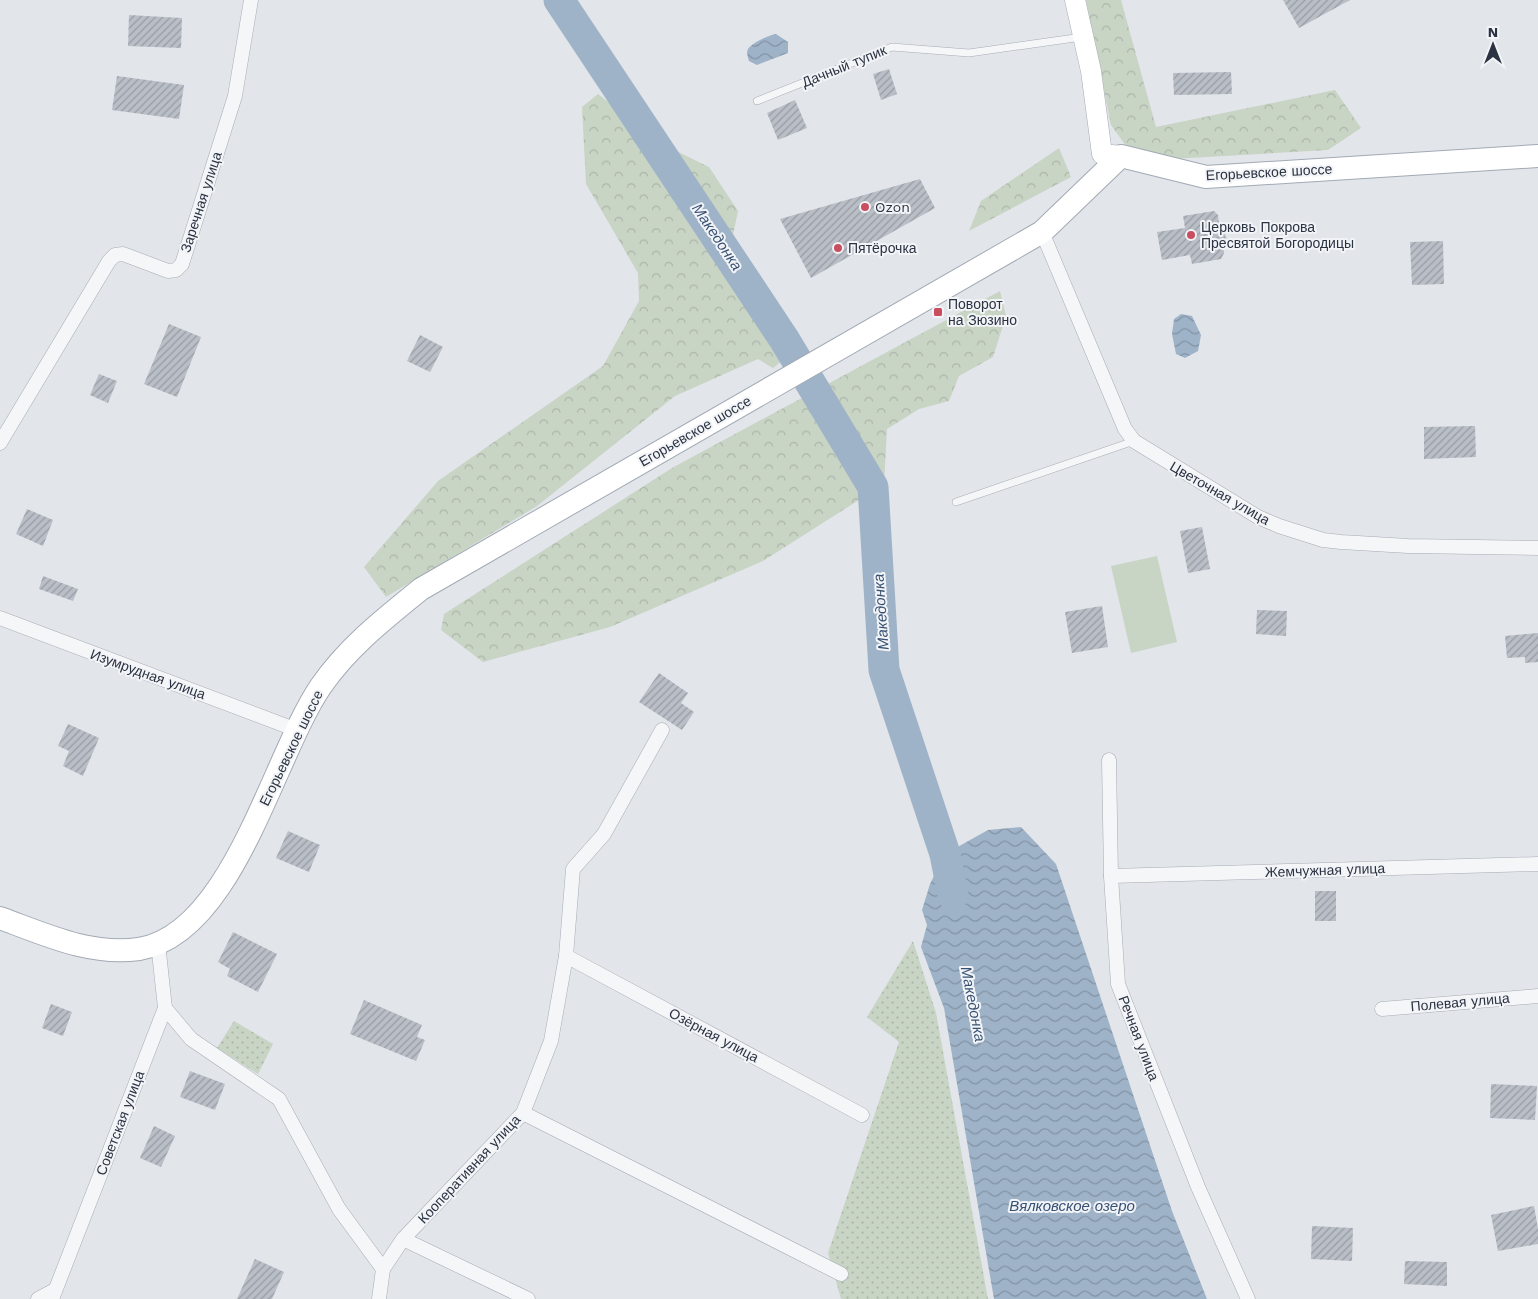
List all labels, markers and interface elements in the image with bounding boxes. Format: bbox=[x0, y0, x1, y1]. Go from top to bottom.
north arrow bbox=[1468, 20, 1518, 70]
text: N bbox=[1488, 24, 1498, 40]
street label: Дачный тупик bbox=[799, 41, 889, 90]
street label: Заречная улица bbox=[177, 149, 225, 254]
street label: Егорьевское шоссе bbox=[1205, 161, 1333, 183]
place label: Ozon bbox=[875, 199, 910, 215]
water label: Македонка bbox=[688, 200, 746, 274]
marker: Ozon bbox=[859, 201, 871, 213]
place label: Церковь Покрова Пресвятой Богородицы bbox=[1201, 219, 1354, 251]
marker: Церковь Покрова Пресвятой Богородицы bbox=[1185, 229, 1197, 241]
place label: Пятёрочка bbox=[848, 240, 917, 256]
marker: Пятёрочка bbox=[832, 242, 844, 254]
place label: Поворот на Зюзино bbox=[948, 296, 1017, 328]
marker: Поворот на Зюзино bbox=[932, 306, 944, 318]
street label: Егорьевское шоссе bbox=[636, 392, 754, 470]
street label: Цветочная улица bbox=[1167, 458, 1273, 528]
water label: Македонка bbox=[869, 573, 893, 651]
street label: Изумрудная улица bbox=[88, 646, 208, 702]
street label: Егорьевское шоссе bbox=[256, 687, 326, 808]
street label: Жемчужная улица bbox=[1265, 860, 1386, 880]
water label: Македонка bbox=[957, 965, 989, 1043]
street label: Полевая улица bbox=[1410, 990, 1510, 1014]
street label: Речная улица bbox=[1115, 993, 1163, 1083]
street label: Озёрная улица bbox=[666, 1005, 762, 1065]
street label: Советская улица bbox=[93, 1068, 147, 1178]
street label: Кооперативная улица bbox=[415, 1111, 524, 1227]
water label: Вялковское озеро bbox=[1009, 1197, 1135, 1215]

